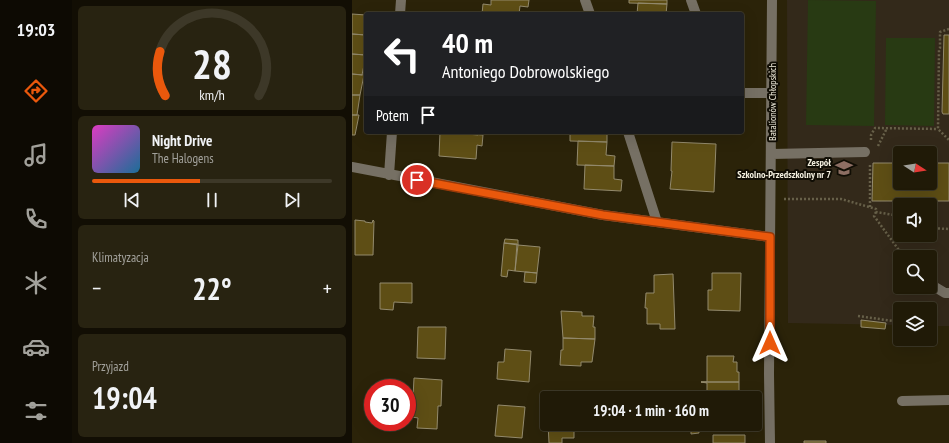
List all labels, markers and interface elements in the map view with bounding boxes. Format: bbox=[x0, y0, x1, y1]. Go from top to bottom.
text: 19:03 bbox=[17, 18, 55, 41]
text: 40 m bbox=[442, 24, 493, 61]
icon: left bbox=[376, 28, 428, 80]
text: 28 bbox=[192, 37, 232, 90]
text: Antoniego Dobrowolskiego bbox=[442, 60, 609, 83]
street label: Batalionów Chłopskich bbox=[766, 63, 779, 141]
icon: directions bbox=[22, 77, 50, 105]
text: km/h bbox=[199, 85, 225, 104]
icon: arrive bbox=[417, 104, 439, 126]
text: Potem bbox=[376, 106, 409, 125]
text: Night Drive bbox=[152, 131, 212, 150]
icon: music bbox=[22, 141, 50, 169]
north arrow bbox=[893, 146, 937, 190]
map controls bbox=[893, 146, 937, 346]
text: The Halogens bbox=[152, 150, 214, 167]
place label: Zespół Szkolno-Przedszkolny nr 7 bbox=[737, 156, 831, 181]
school or university icon: Zespół Szkolno-Przedszkolny nr 7 bbox=[834, 158, 854, 178]
pin bbox=[400, 163, 434, 197]
icon: arrive bbox=[406, 169, 428, 191]
icon: previous bbox=[121, 189, 143, 211]
icon: pause bbox=[201, 189, 223, 211]
icon: next bbox=[281, 189, 303, 211]
button: sound bbox=[893, 198, 937, 242]
icon: phone bbox=[22, 205, 50, 233]
text: Klimatyzacja bbox=[92, 249, 149, 266]
button: search bbox=[893, 250, 937, 294]
icon: climate bbox=[22, 269, 50, 297]
text: 22° bbox=[192, 269, 232, 308]
text: − bbox=[92, 274, 101, 302]
text: + bbox=[323, 274, 332, 302]
button: layers bbox=[893, 302, 937, 346]
position arrow bbox=[749, 322, 791, 364]
icon: car bbox=[22, 333, 50, 361]
text: Przyjazd bbox=[92, 358, 129, 375]
text: 19:04 bbox=[92, 378, 157, 417]
speed limit sign: 30 bbox=[364, 379, 416, 431]
icon: filters bbox=[22, 397, 50, 425]
text: 19:04 · 1 min · 160 m bbox=[593, 401, 709, 420]

